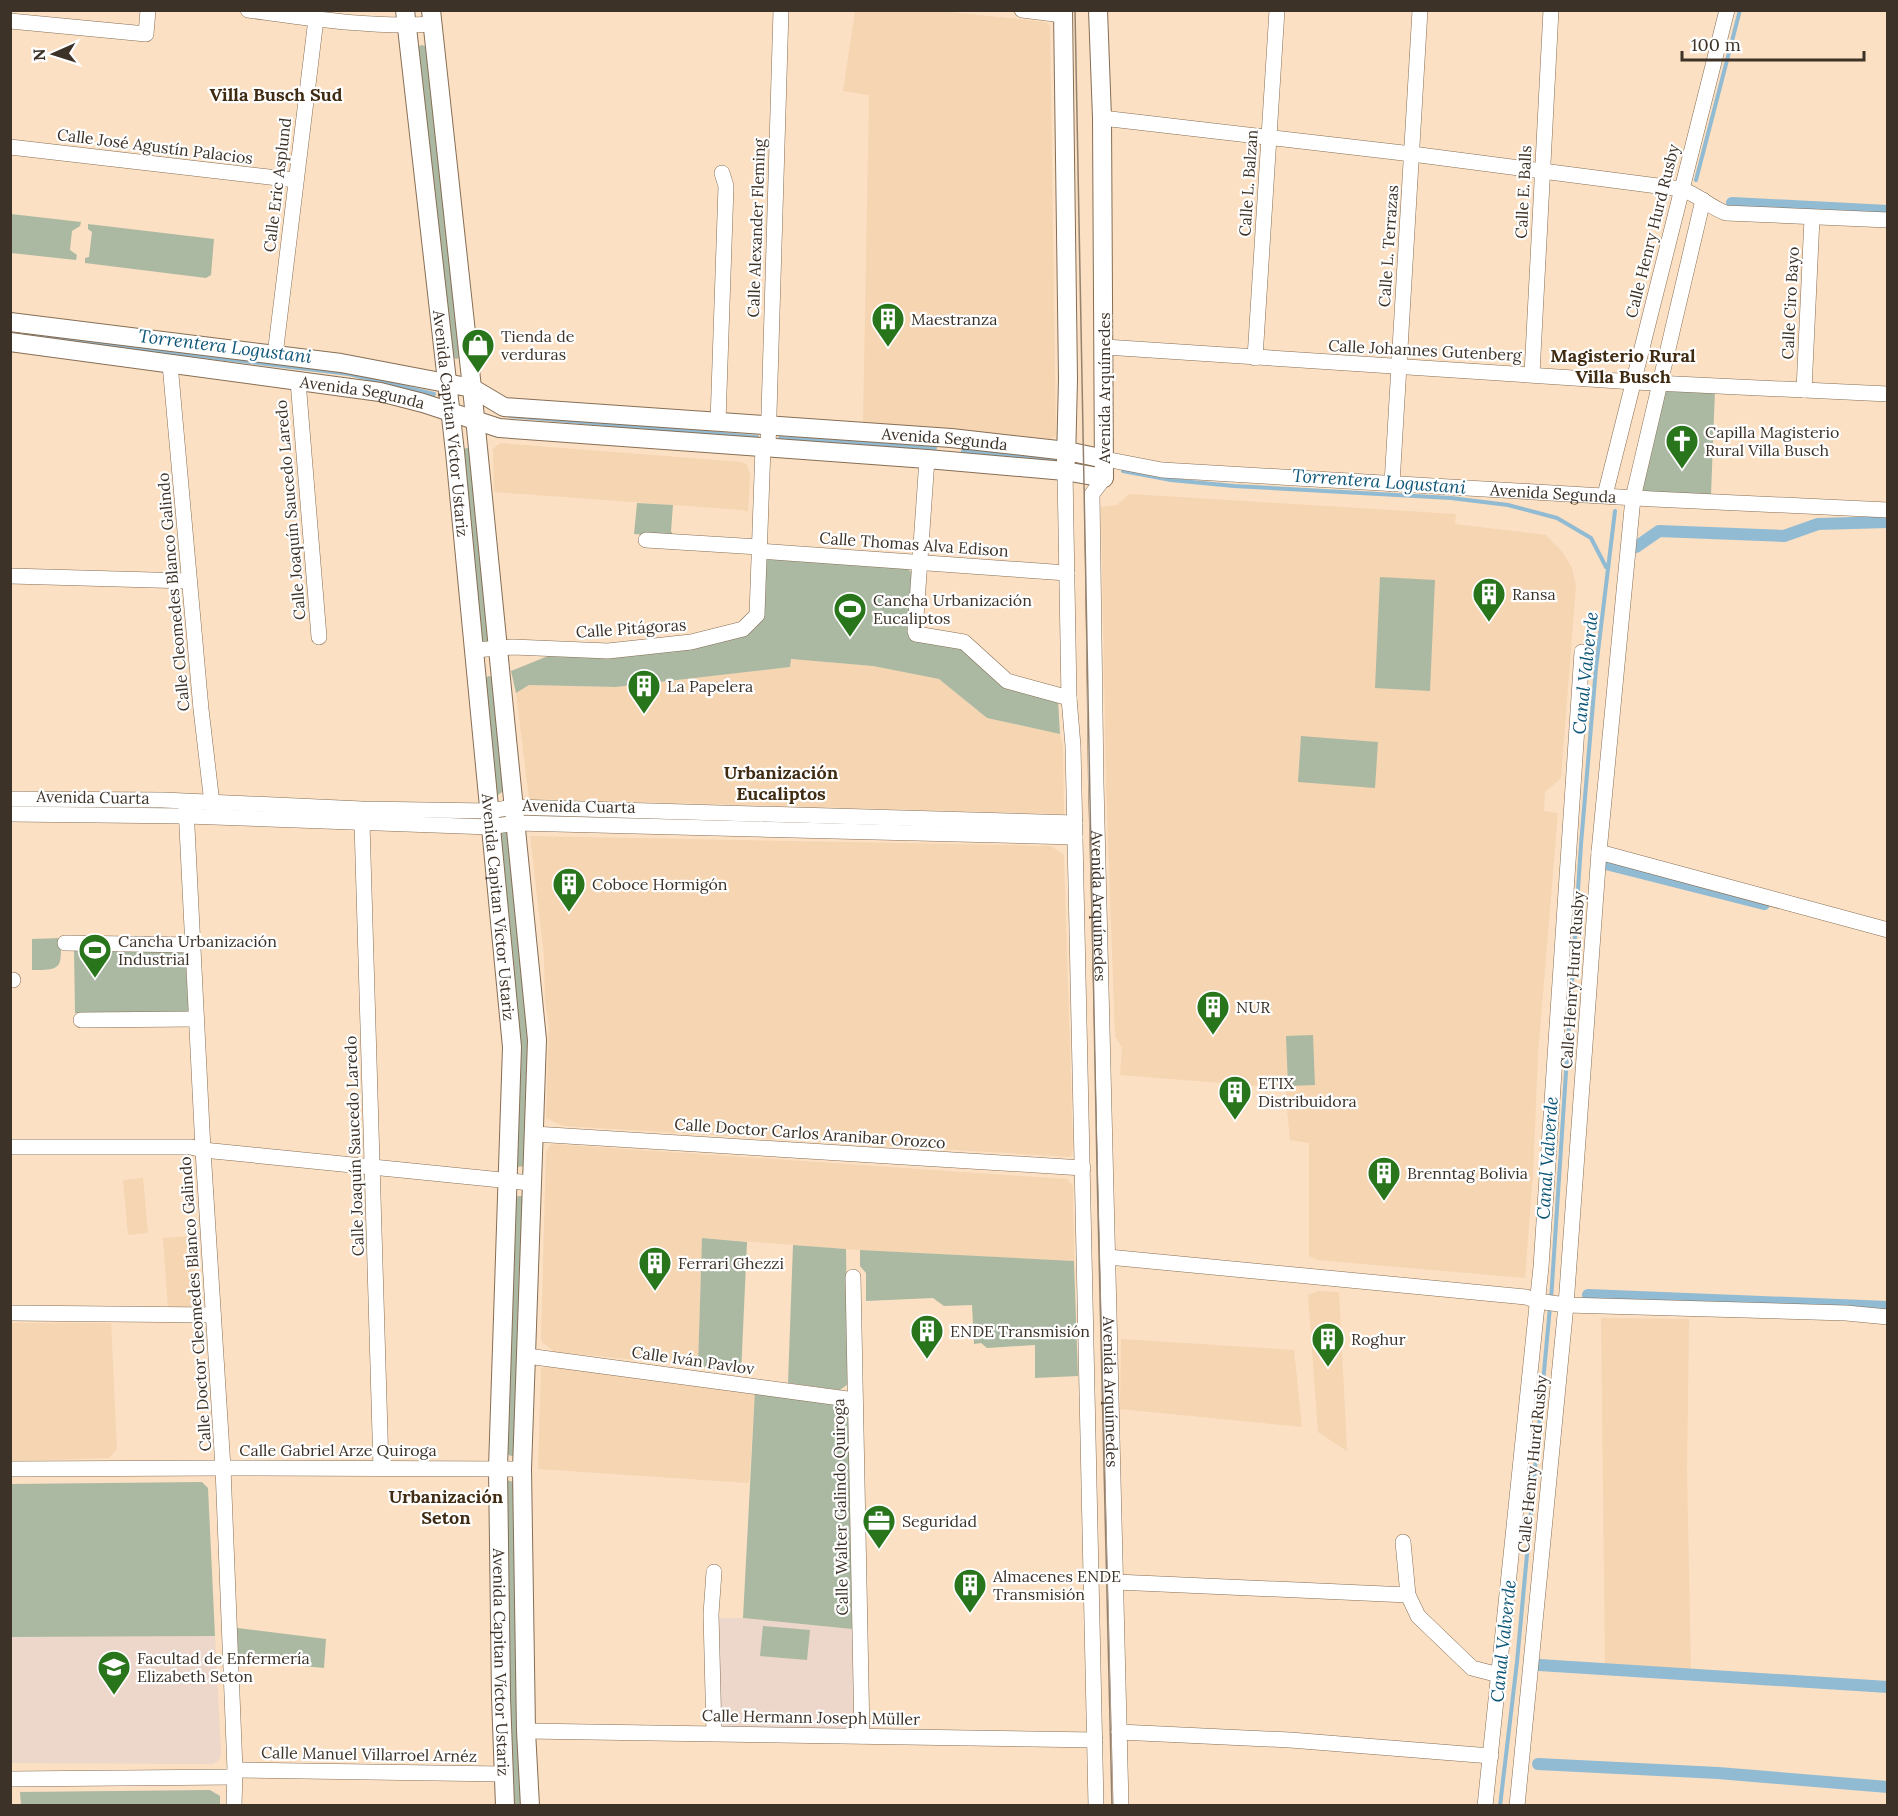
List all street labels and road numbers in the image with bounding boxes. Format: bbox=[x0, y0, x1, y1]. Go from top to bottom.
street label: Calle Eric Asplund bbox=[259, 116, 295, 253]
street label: Calle José Agustín Palacios bbox=[56, 124, 254, 168]
street label: Calle L. Balzan bbox=[1234, 129, 1262, 237]
street label: Calle Alexander Fleming bbox=[743, 137, 769, 318]
street label: Calle Henry Hurd Rusby bbox=[1621, 142, 1683, 320]
street label: Calle E. Balls bbox=[1511, 145, 1535, 239]
street label: Calle L. Terrazas bbox=[1374, 184, 1402, 308]
street label: Calle Ciro Bayo bbox=[1777, 246, 1803, 360]
street label: Avenida Capitan Víctor Ustariz bbox=[429, 308, 473, 538]
street label: Avenida Arquímedes bbox=[1094, 312, 1114, 465]
street label: Calle Johannes Gutenberg bbox=[1328, 335, 1523, 365]
street label: Avenida Segunda bbox=[298, 371, 427, 413]
street label: Calle Joaquín Saucedo Laredo bbox=[270, 399, 310, 621]
street label: Avenida Segunda bbox=[880, 423, 1009, 454]
street label: Calle Cleomedes Blanco Galindo bbox=[153, 472, 193, 712]
street label: Avenida Segunda bbox=[1489, 479, 1617, 507]
street label: Calle Thomas Alva Edison bbox=[819, 527, 1010, 561]
street label: Calle Pitágoras bbox=[575, 614, 687, 642]
street label: Avenida Cuarta bbox=[35, 786, 150, 808]
street label: Avenida Capitan Víctor Ustariz bbox=[478, 792, 519, 1022]
street label: Avenida Cuarta bbox=[521, 795, 636, 817]
street label: Avenida Arquímedes bbox=[1087, 829, 1111, 982]
street label: Calle Henry Hurd Rusby bbox=[1556, 890, 1588, 1070]
street label: Calle Joaquín Saucedo Laredo bbox=[340, 1035, 368, 1257]
street label: Calle Doctor Carlos Aranibar Orozco bbox=[674, 1114, 946, 1152]
street label: Calle Doctor Cleomedes Blanco Galindo bbox=[175, 1156, 215, 1452]
street label: Avenida Arquímedes bbox=[1099, 1315, 1123, 1468]
street label: Calle Iván Pavlov bbox=[630, 1341, 757, 1379]
street label: Calle Henry Hurd Rusby bbox=[1513, 1374, 1551, 1554]
street label: Calle Walter Galindo Quiroga bbox=[828, 1398, 852, 1616]
street label: Calle Gabriel Arze Quiroga bbox=[239, 1440, 437, 1460]
street label: Avenida Capitan Víctor Ustariz bbox=[489, 1547, 514, 1777]
street label: Calle Hermann Joseph Müller bbox=[702, 1705, 920, 1729]
street label: Calle Manuel Villarroel Arnéz bbox=[261, 1742, 477, 1766]

